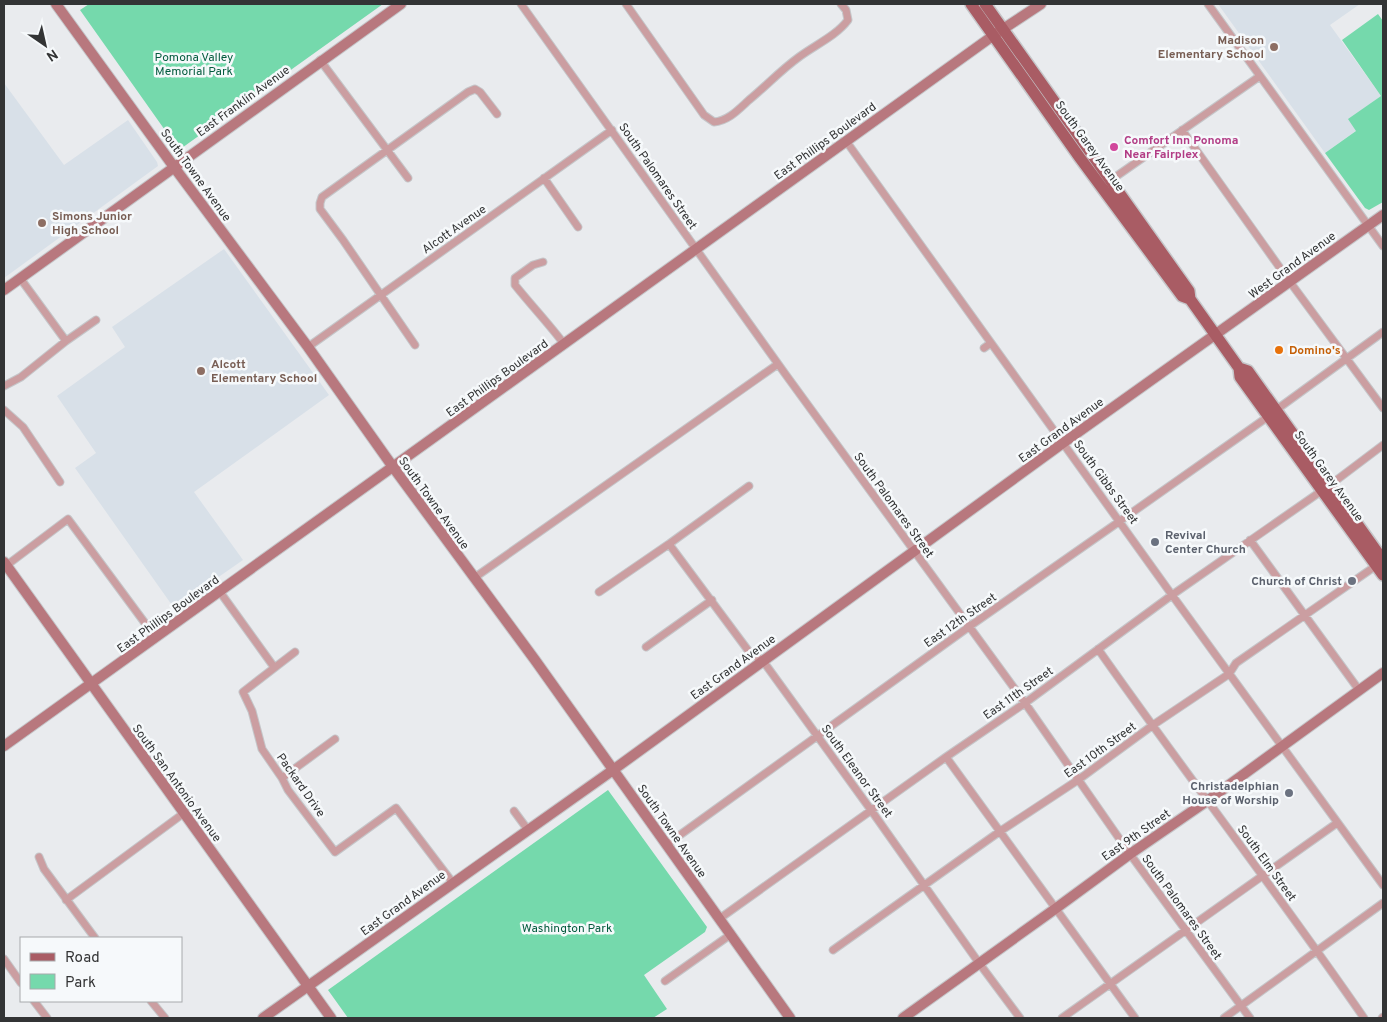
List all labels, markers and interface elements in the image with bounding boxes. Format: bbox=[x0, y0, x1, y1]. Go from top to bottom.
north arrow bbox=[20, 20, 70, 70]
place label: Madison Elementary School bbox=[1158, 33, 1264, 63]
marker: Madison Elementary School bbox=[1268, 41, 1280, 53]
text: N bbox=[43, 45, 60, 64]
park label: Pomona Valley Memorial Park bbox=[155, 50, 233, 80]
street label: East Franklin Avenue bbox=[194, 63, 293, 141]
street label: South Garey Avenue bbox=[1051, 98, 1128, 195]
street label: East Phillips Boulevard bbox=[771, 99, 880, 184]
street label: South Palomares Street bbox=[614, 120, 700, 233]
street label: South Towne Avenue bbox=[156, 126, 234, 225]
place label: Comfort Inn Ponoma Near Fairplex bbox=[1124, 133, 1238, 163]
marker: Comfort Inn Ponoma Near Fairplex bbox=[1108, 141, 1120, 153]
street label: Alcott Avenue bbox=[419, 202, 490, 258]
place label: Simons Junior High School bbox=[52, 209, 132, 239]
marker: Simons Junior High School bbox=[36, 217, 48, 229]
street label: West Grand Avenue bbox=[1246, 229, 1339, 303]
street label: East Phillips Boulevard bbox=[443, 336, 552, 421]
place label: Domino's bbox=[1289, 343, 1341, 359]
marker: Domino's bbox=[1273, 344, 1285, 356]
place label: Alcott Elementary School bbox=[211, 357, 317, 387]
marker: Alcott Elementary School bbox=[195, 365, 207, 377]
street label: East Grand Avenue bbox=[1016, 394, 1107, 467]
street label: South Garey Avenue bbox=[1290, 428, 1367, 525]
street label: South Gibbs Street bbox=[1069, 437, 1141, 528]
street label: South Palomares Street bbox=[850, 450, 937, 561]
street label: South Towne Avenue bbox=[394, 454, 472, 553]
place label: Revival Center Church bbox=[1165, 528, 1246, 558]
marker: Revival Center Church bbox=[1149, 536, 1161, 548]
street label: East Phillips Boulevard bbox=[114, 572, 223, 657]
place label: Church of Christ bbox=[1251, 574, 1342, 590]
marker: Church of Christ bbox=[1346, 575, 1358, 587]
street label: East 12th Street bbox=[921, 590, 1000, 652]
street label: East Grand Avenue bbox=[688, 631, 779, 704]
street label: East 11th Street bbox=[980, 664, 1057, 724]
street label: East 10th Street bbox=[1061, 719, 1140, 782]
street label: South San Antonio Avenue bbox=[128, 722, 224, 846]
street label: South Eleanor Street bbox=[817, 722, 895, 821]
street label: Packard Drive bbox=[272, 750, 328, 821]
place label: Christadelphian House of Worship bbox=[1182, 779, 1279, 809]
street label: South Towne Avenue bbox=[633, 782, 709, 882]
marker: Christadelphian House of Worship bbox=[1283, 787, 1295, 799]
street label: East 9th Street bbox=[1099, 806, 1174, 865]
street label: South Elm Street bbox=[1233, 822, 1299, 905]
street label: South Palomares Street bbox=[1138, 852, 1225, 963]
street label: East Grand Avenue bbox=[358, 867, 449, 940]
park label: Washington Park bbox=[522, 921, 612, 937]
legend bbox=[20, 937, 182, 1002]
text: Road bbox=[65, 949, 100, 968]
text: Park bbox=[65, 974, 96, 993]

